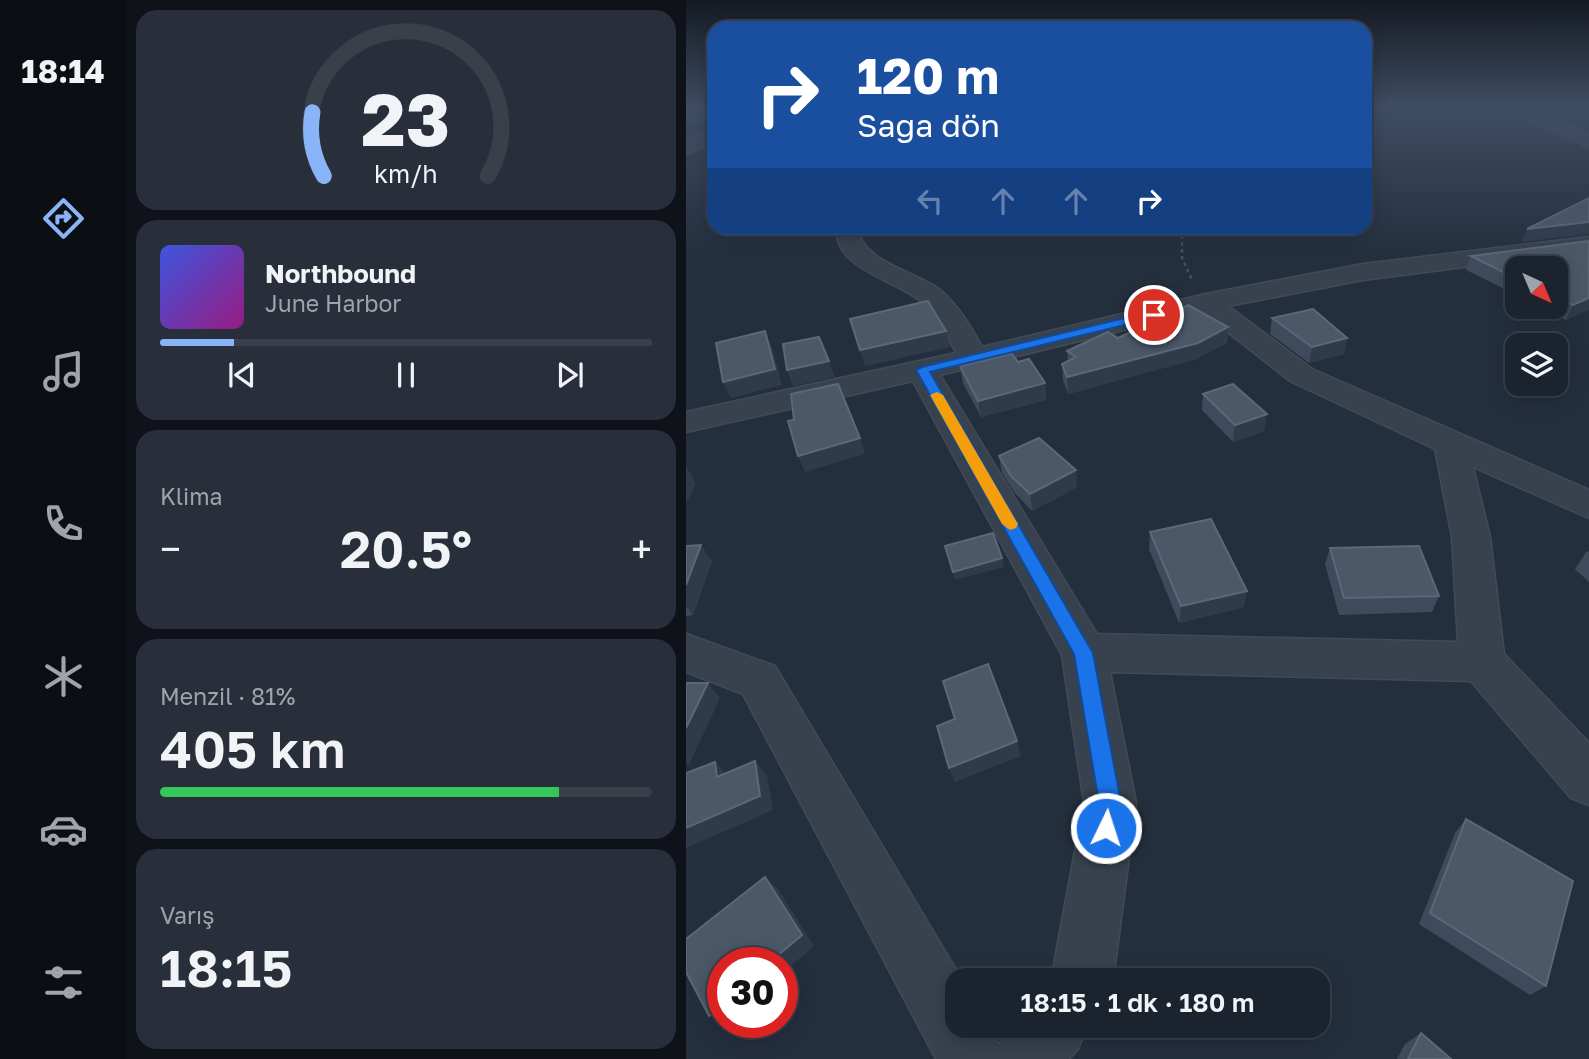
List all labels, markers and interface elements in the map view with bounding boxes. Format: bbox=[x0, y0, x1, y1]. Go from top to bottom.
text: 120 m bbox=[857, 46, 999, 105]
icon: right bbox=[742, 49, 833, 140]
text: 18:14 bbox=[21, 52, 105, 90]
text: 23 bbox=[362, 75, 450, 162]
text: Sağa dön bbox=[857, 106, 1000, 144]
text: km/h bbox=[374, 158, 438, 189]
icon: left bbox=[911, 182, 949, 220]
icon: ahead bbox=[984, 182, 1022, 220]
icon: ahead bbox=[1057, 182, 1095, 220]
icon: right bbox=[1130, 182, 1168, 220]
icon: directions bbox=[39, 194, 88, 243]
north arrow bbox=[1505, 256, 1568, 318]
map controls bbox=[1505, 256, 1568, 396]
text: Northbound bbox=[265, 258, 416, 289]
pin bbox=[1124, 285, 1184, 345]
text: June Harbor bbox=[265, 289, 401, 317]
icon: arrive bbox=[1135, 296, 1173, 334]
button: layers bbox=[1505, 333, 1568, 396]
icon: music bbox=[39, 347, 88, 396]
icon: previous bbox=[223, 356, 261, 394]
icon: pause bbox=[387, 356, 425, 394]
icon: next bbox=[551, 356, 589, 394]
text: Klima bbox=[160, 482, 223, 510]
icon: phone bbox=[39, 499, 88, 548]
text: 20.5° bbox=[340, 517, 472, 579]
text: − bbox=[160, 526, 181, 571]
text: + bbox=[631, 526, 652, 571]
icon: climate bbox=[39, 652, 88, 701]
text: Menzil · 81% bbox=[160, 682, 295, 710]
text: 405 km bbox=[160, 717, 345, 779]
position arrow bbox=[1069, 791, 1143, 865]
icon: car bbox=[39, 805, 88, 854]
text: Varış bbox=[160, 901, 214, 929]
text: 18:15 bbox=[160, 936, 292, 998]
speed limit sign: 30 bbox=[707, 947, 798, 1038]
icon: filters bbox=[39, 958, 88, 1007]
text: 18:15 · 1 dk · 180 m bbox=[1020, 987, 1255, 1018]

